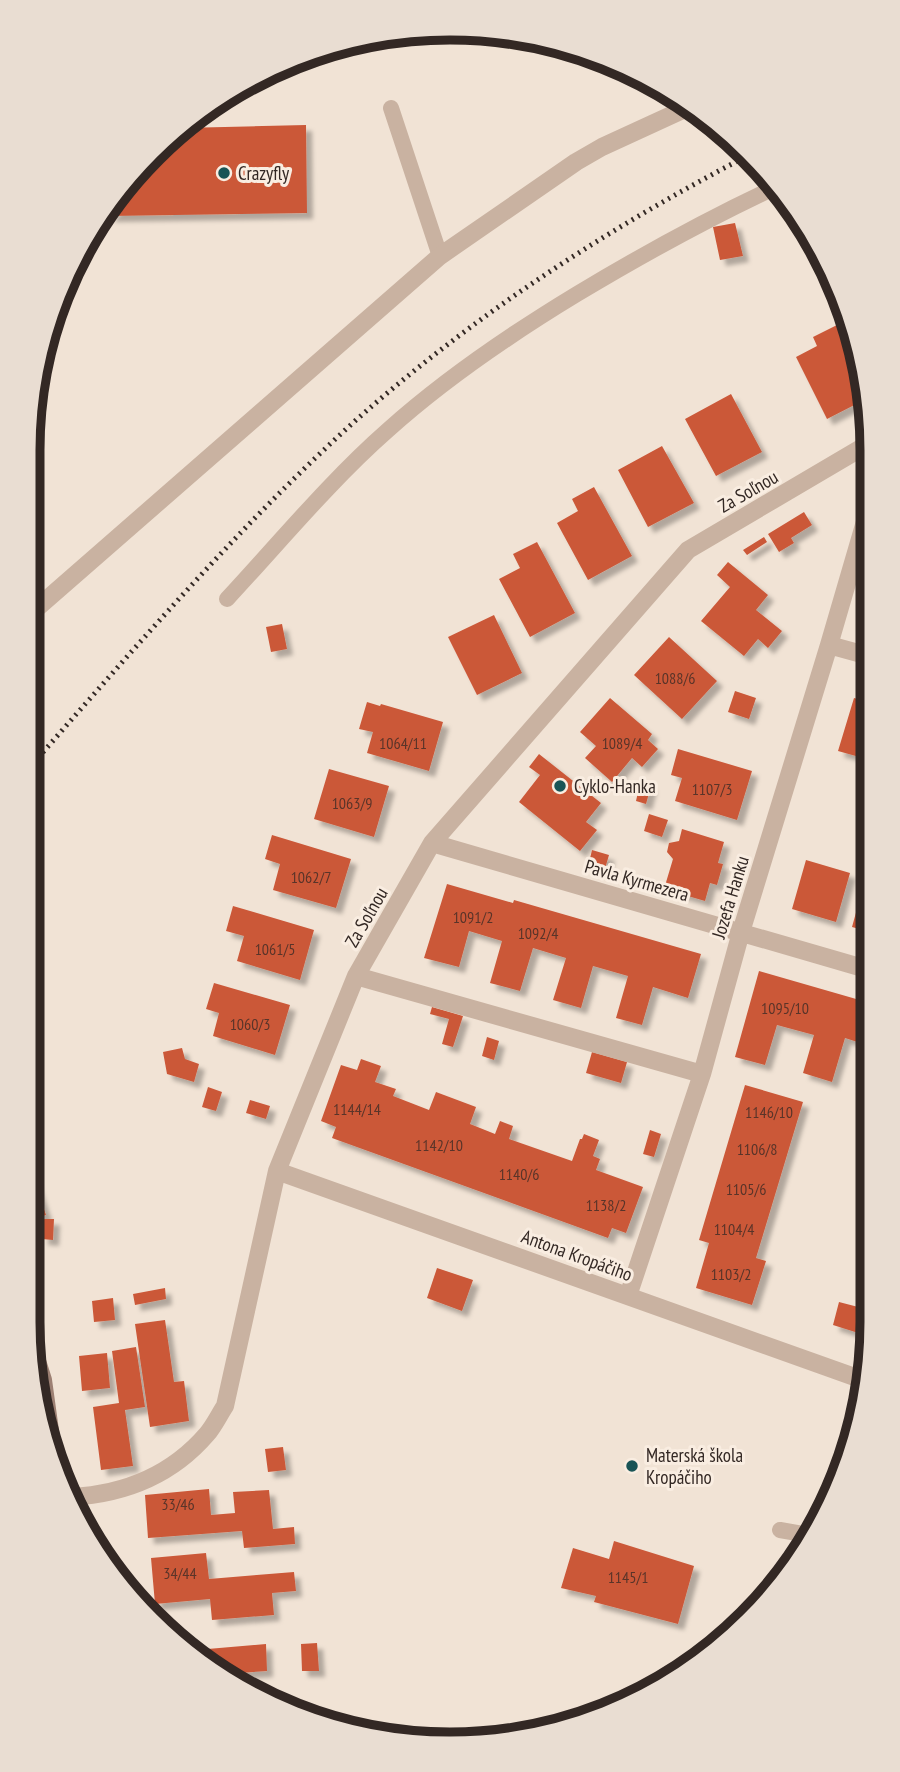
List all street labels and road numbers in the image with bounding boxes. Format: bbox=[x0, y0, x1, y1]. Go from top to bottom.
street label: Za Soľnou bbox=[714, 464, 782, 518]
street label: Jozefa Hanku bbox=[706, 853, 754, 942]
street label: Pavla Kyrmezera bbox=[582, 854, 692, 906]
street label: Za Soľnou bbox=[339, 883, 393, 951]
street label: Antona Kropáčiho bbox=[518, 1224, 636, 1286]

